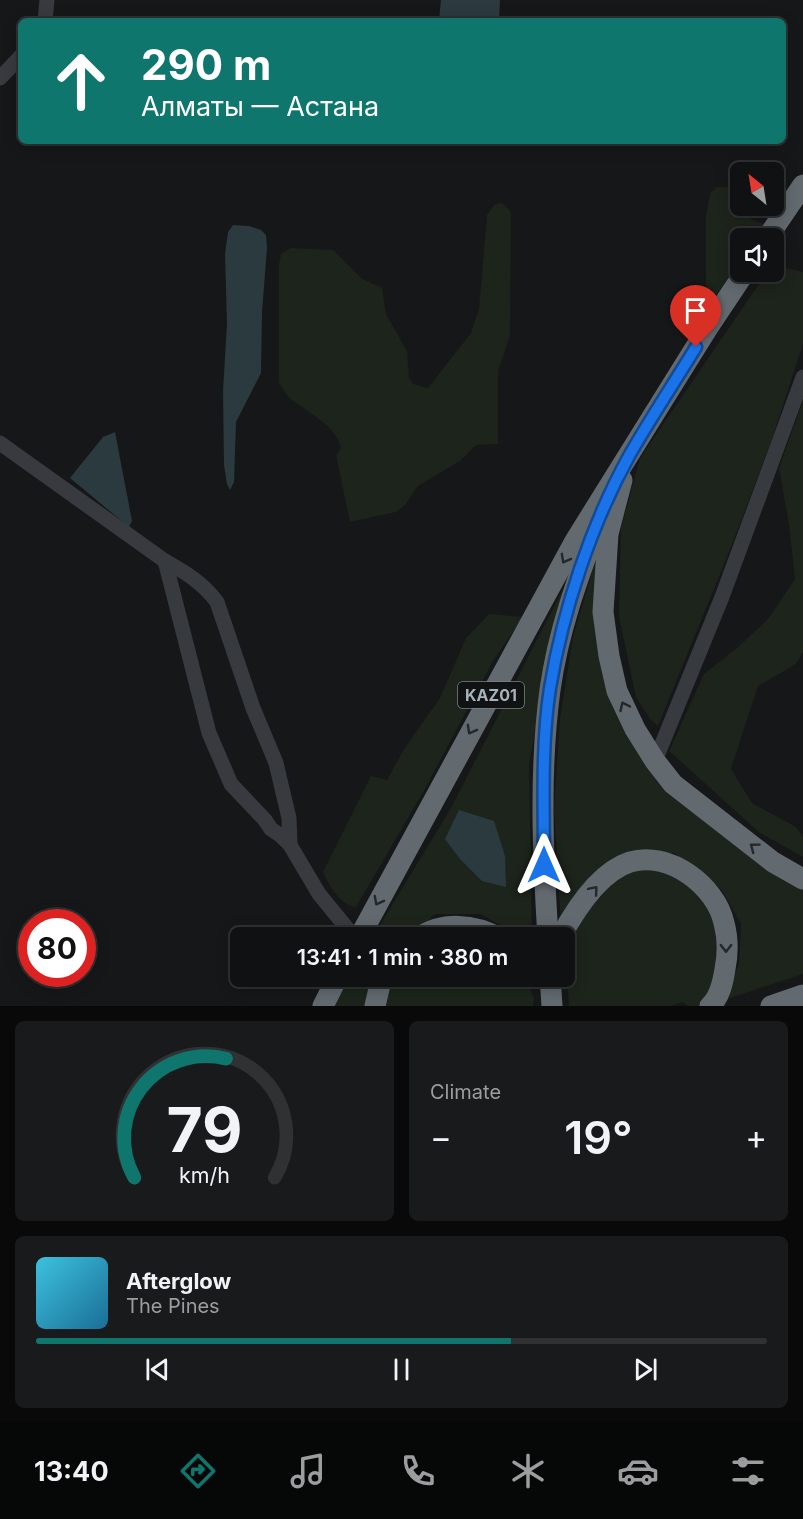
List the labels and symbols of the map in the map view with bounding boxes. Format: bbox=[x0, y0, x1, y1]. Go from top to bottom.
north arrow bbox=[730, 162, 784, 216]
pin bbox=[670, 285, 721, 347]
one-way arrow bbox=[561, 553, 572, 563]
road number: KАZ01 bbox=[458, 682, 524, 708]
one-way arrow bbox=[620, 701, 632, 712]
one-way arrow bbox=[467, 724, 478, 734]
position arrow bbox=[512, 833, 576, 897]
one-way arrow bbox=[750, 843, 761, 854]
one-way arrow bbox=[586, 886, 597, 897]
one-way arrow bbox=[374, 895, 385, 906]
speed limit sign: 80 bbox=[18, 909, 96, 987]
one-way arrow bbox=[720, 943, 732, 952]

